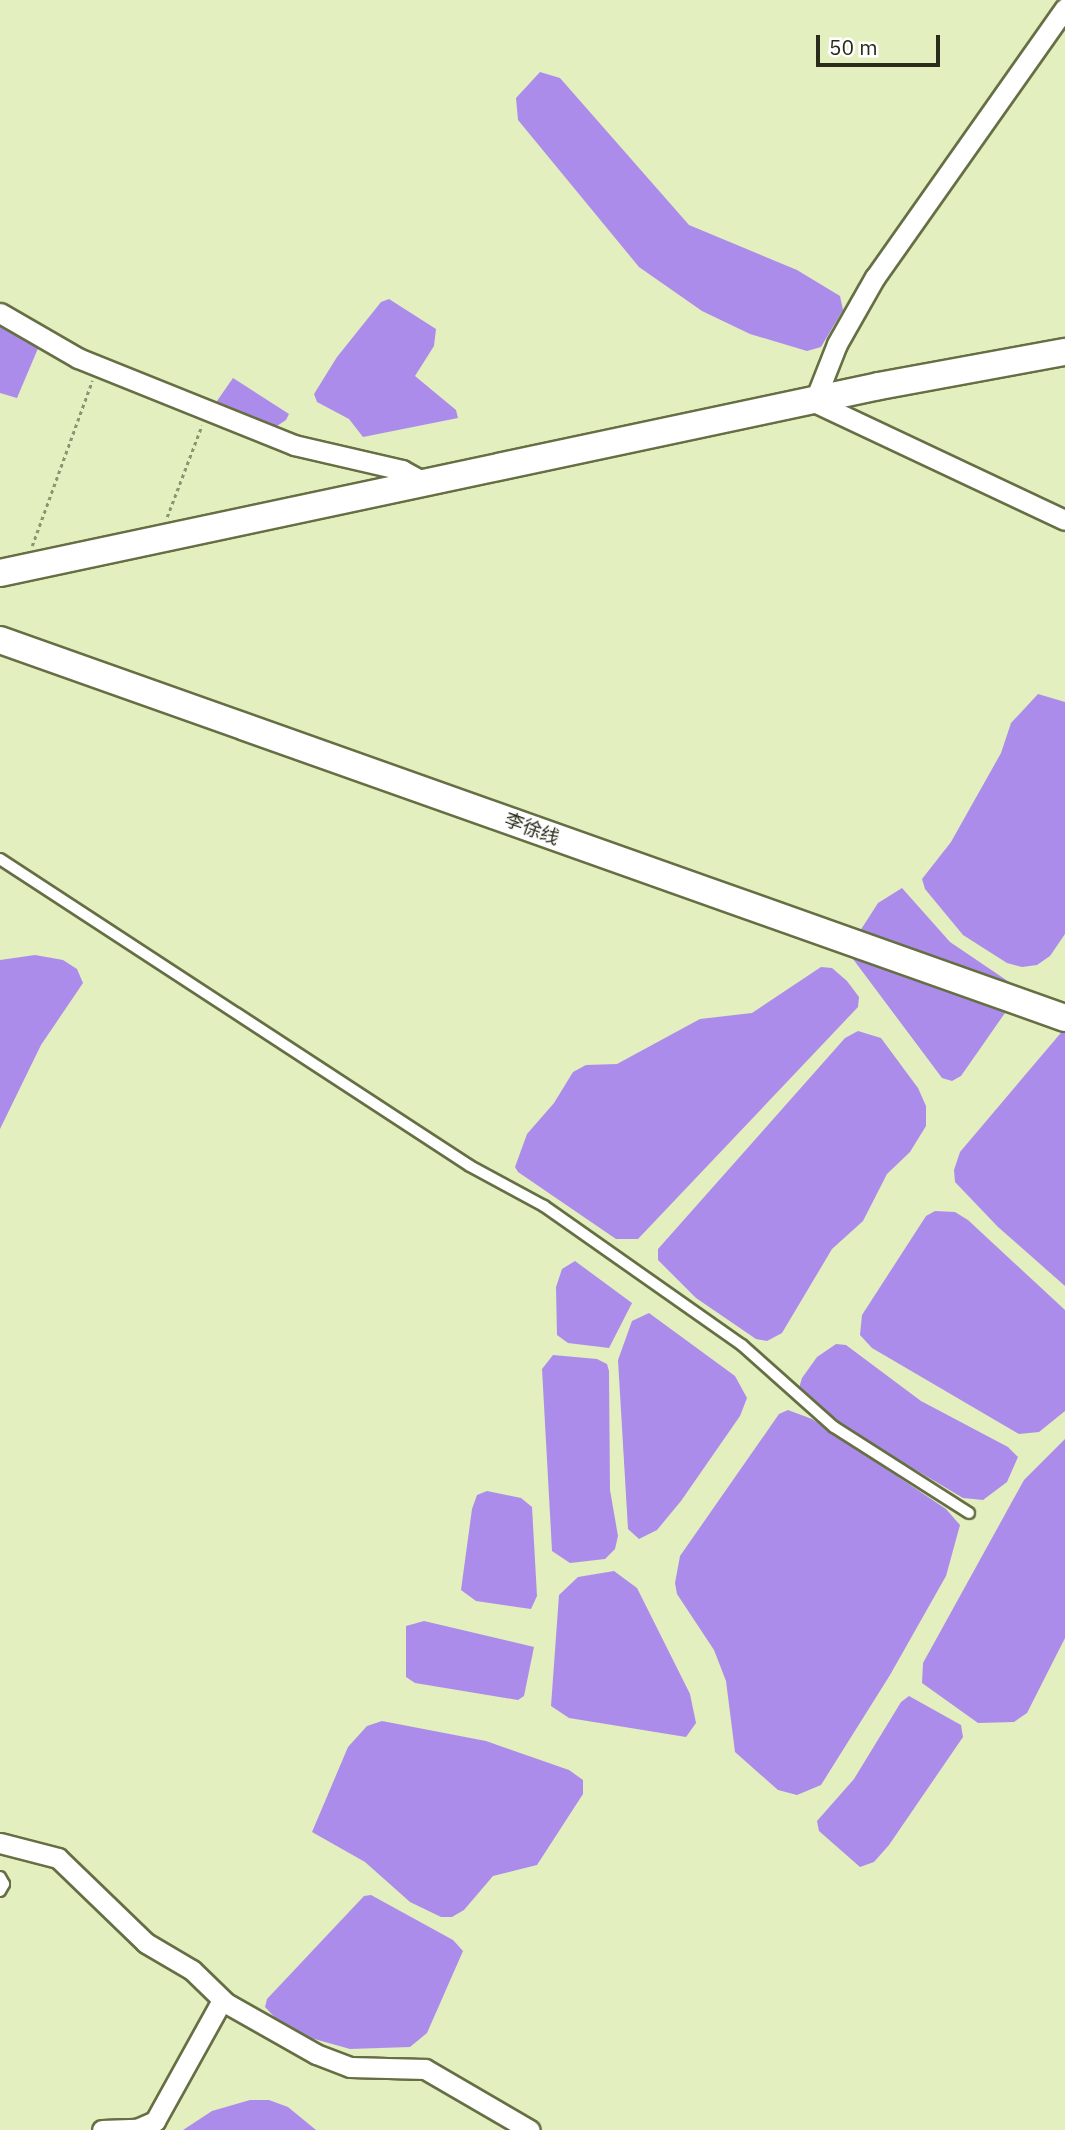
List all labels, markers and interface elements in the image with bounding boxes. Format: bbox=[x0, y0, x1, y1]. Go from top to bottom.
scale bar bbox=[820, 21, 944, 65]
text: 50 m bbox=[829, 33, 878, 61]
street label: 李徐线 bbox=[501, 809, 563, 849]

